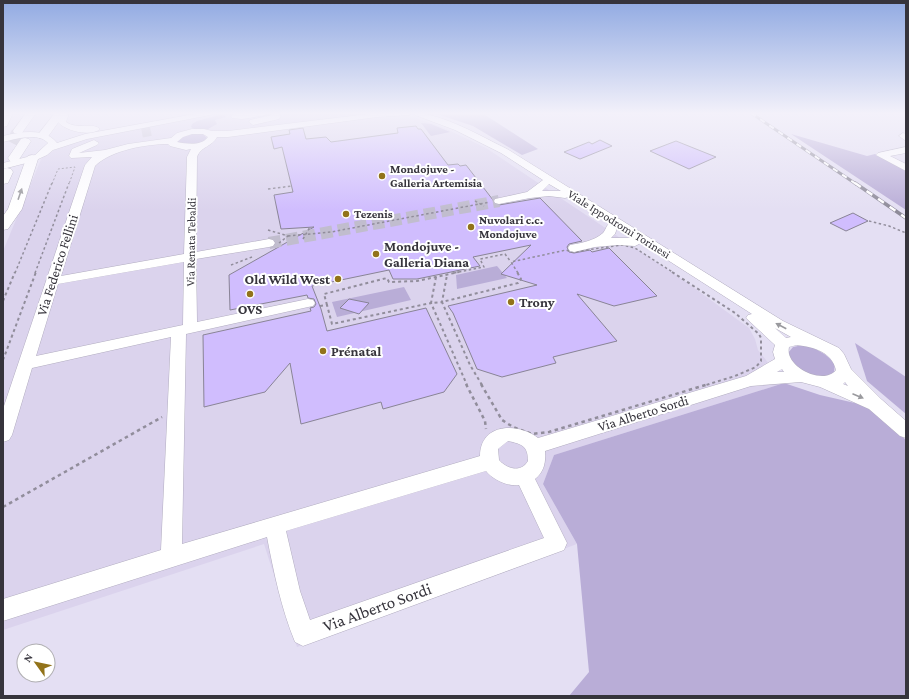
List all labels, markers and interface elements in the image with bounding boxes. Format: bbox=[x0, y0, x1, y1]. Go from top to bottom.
place label: Mondojuve - Galleria Artemisia bbox=[390, 162, 482, 190]
marker: Mondojuve - Galleria Artemisia bbox=[377, 171, 387, 181]
one-way arrow bbox=[17, 187, 23, 199]
street label: Viale Ippodromi Torinesi bbox=[565, 187, 673, 261]
street label: Via Renata Tebaldi bbox=[183, 198, 199, 286]
place label: Tezenis bbox=[354, 207, 393, 221]
marker: Tezenis bbox=[341, 209, 351, 219]
street label: Via Federico Fellini bbox=[33, 212, 81, 318]
place label: Nuvolari c.c. Mondojuve bbox=[479, 213, 543, 241]
marker: Nuvolari c.c. Mondojuve bbox=[466, 222, 476, 232]
place label: Mondojuve - Galleria Diana bbox=[384, 238, 469, 270]
marker: Mondojuve - Galleria Diana bbox=[371, 249, 381, 259]
place label: Old Wild West bbox=[244, 271, 331, 287]
marker: Old Wild West bbox=[333, 274, 343, 284]
marker: OVS bbox=[245, 289, 255, 299]
place label: Trony bbox=[519, 294, 555, 310]
marker: Trony bbox=[506, 297, 516, 307]
place label: OVS bbox=[238, 301, 262, 317]
one-way arrow bbox=[775, 322, 787, 329]
place label: Prénatal bbox=[331, 343, 381, 359]
marker: Prénatal bbox=[318, 346, 328, 356]
street label: Via Alberto Sordi bbox=[596, 392, 691, 434]
one-way arrow bbox=[853, 394, 865, 400]
street label: Via Alberto Sordi bbox=[320, 579, 434, 636]
north arrow bbox=[16, 643, 56, 683]
text: N bbox=[21, 651, 35, 664]

